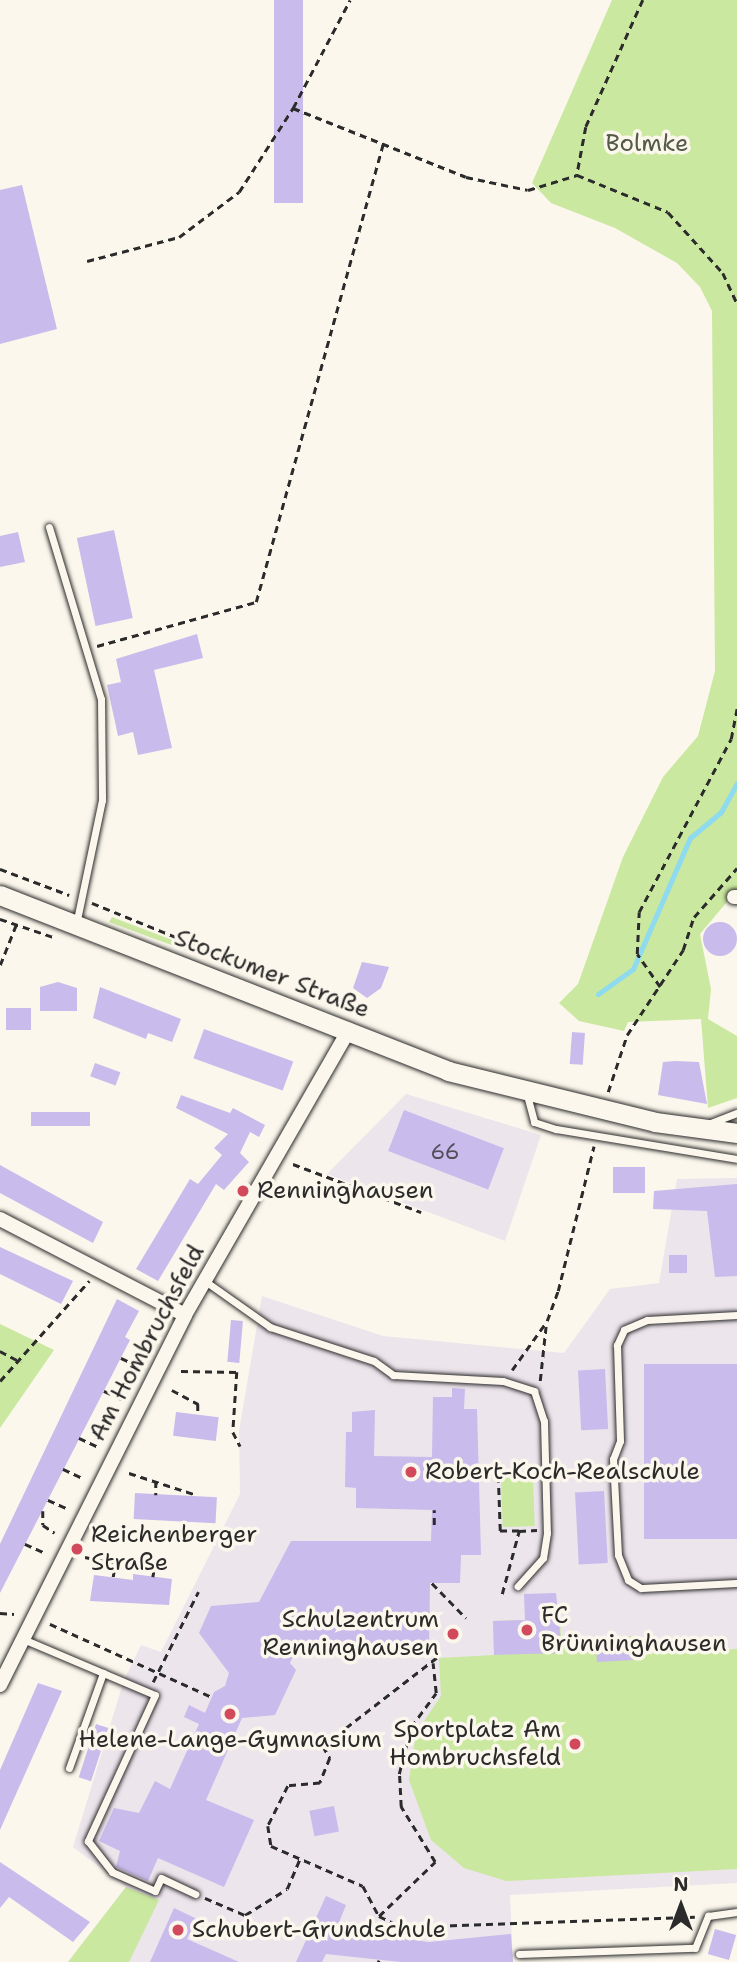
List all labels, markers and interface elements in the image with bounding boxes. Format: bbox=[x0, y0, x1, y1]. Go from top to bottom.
park label: Bolmke bbox=[606, 130, 688, 158]
street label: Stockumer Straße bbox=[170, 924, 374, 1024]
house number: 66 bbox=[431, 1139, 459, 1165]
place label: Renninghausen bbox=[257, 1177, 433, 1205]
marker: Renninghausen bbox=[235, 1183, 251, 1199]
street label: Am Hombruchsfeld bbox=[83, 1240, 211, 1446]
place label: Robert-Koch-Realschule bbox=[425, 1458, 700, 1486]
marker: Robert-Koch-Realschule bbox=[403, 1464, 419, 1480]
place label: Reichenberger Straße bbox=[91, 1521, 257, 1577]
marker: Reichenberger Straße bbox=[69, 1541, 85, 1557]
place label: FC Brünninghausen bbox=[541, 1602, 727, 1658]
place label: Schulzentrum Renninghausen bbox=[263, 1606, 439, 1662]
marker: FC Brünninghausen bbox=[519, 1622, 535, 1638]
marker: Schulzentrum Renninghausen bbox=[445, 1626, 461, 1642]
marker: Helene-Lange-Gymnasium bbox=[222, 1706, 238, 1722]
place label: Sportplatz Am Hombruchsfeld bbox=[389, 1716, 561, 1772]
place label: Helene-Lange-Gymnasium bbox=[78, 1726, 382, 1754]
marker: Sportplatz Am Hombruchsfeld bbox=[567, 1736, 583, 1752]
north arrow bbox=[646, 1871, 716, 1941]
text: N bbox=[673, 1872, 689, 1897]
place label: Schubert-Grundschule bbox=[192, 1916, 446, 1944]
marker: Schubert-Grundschule bbox=[170, 1922, 186, 1938]

